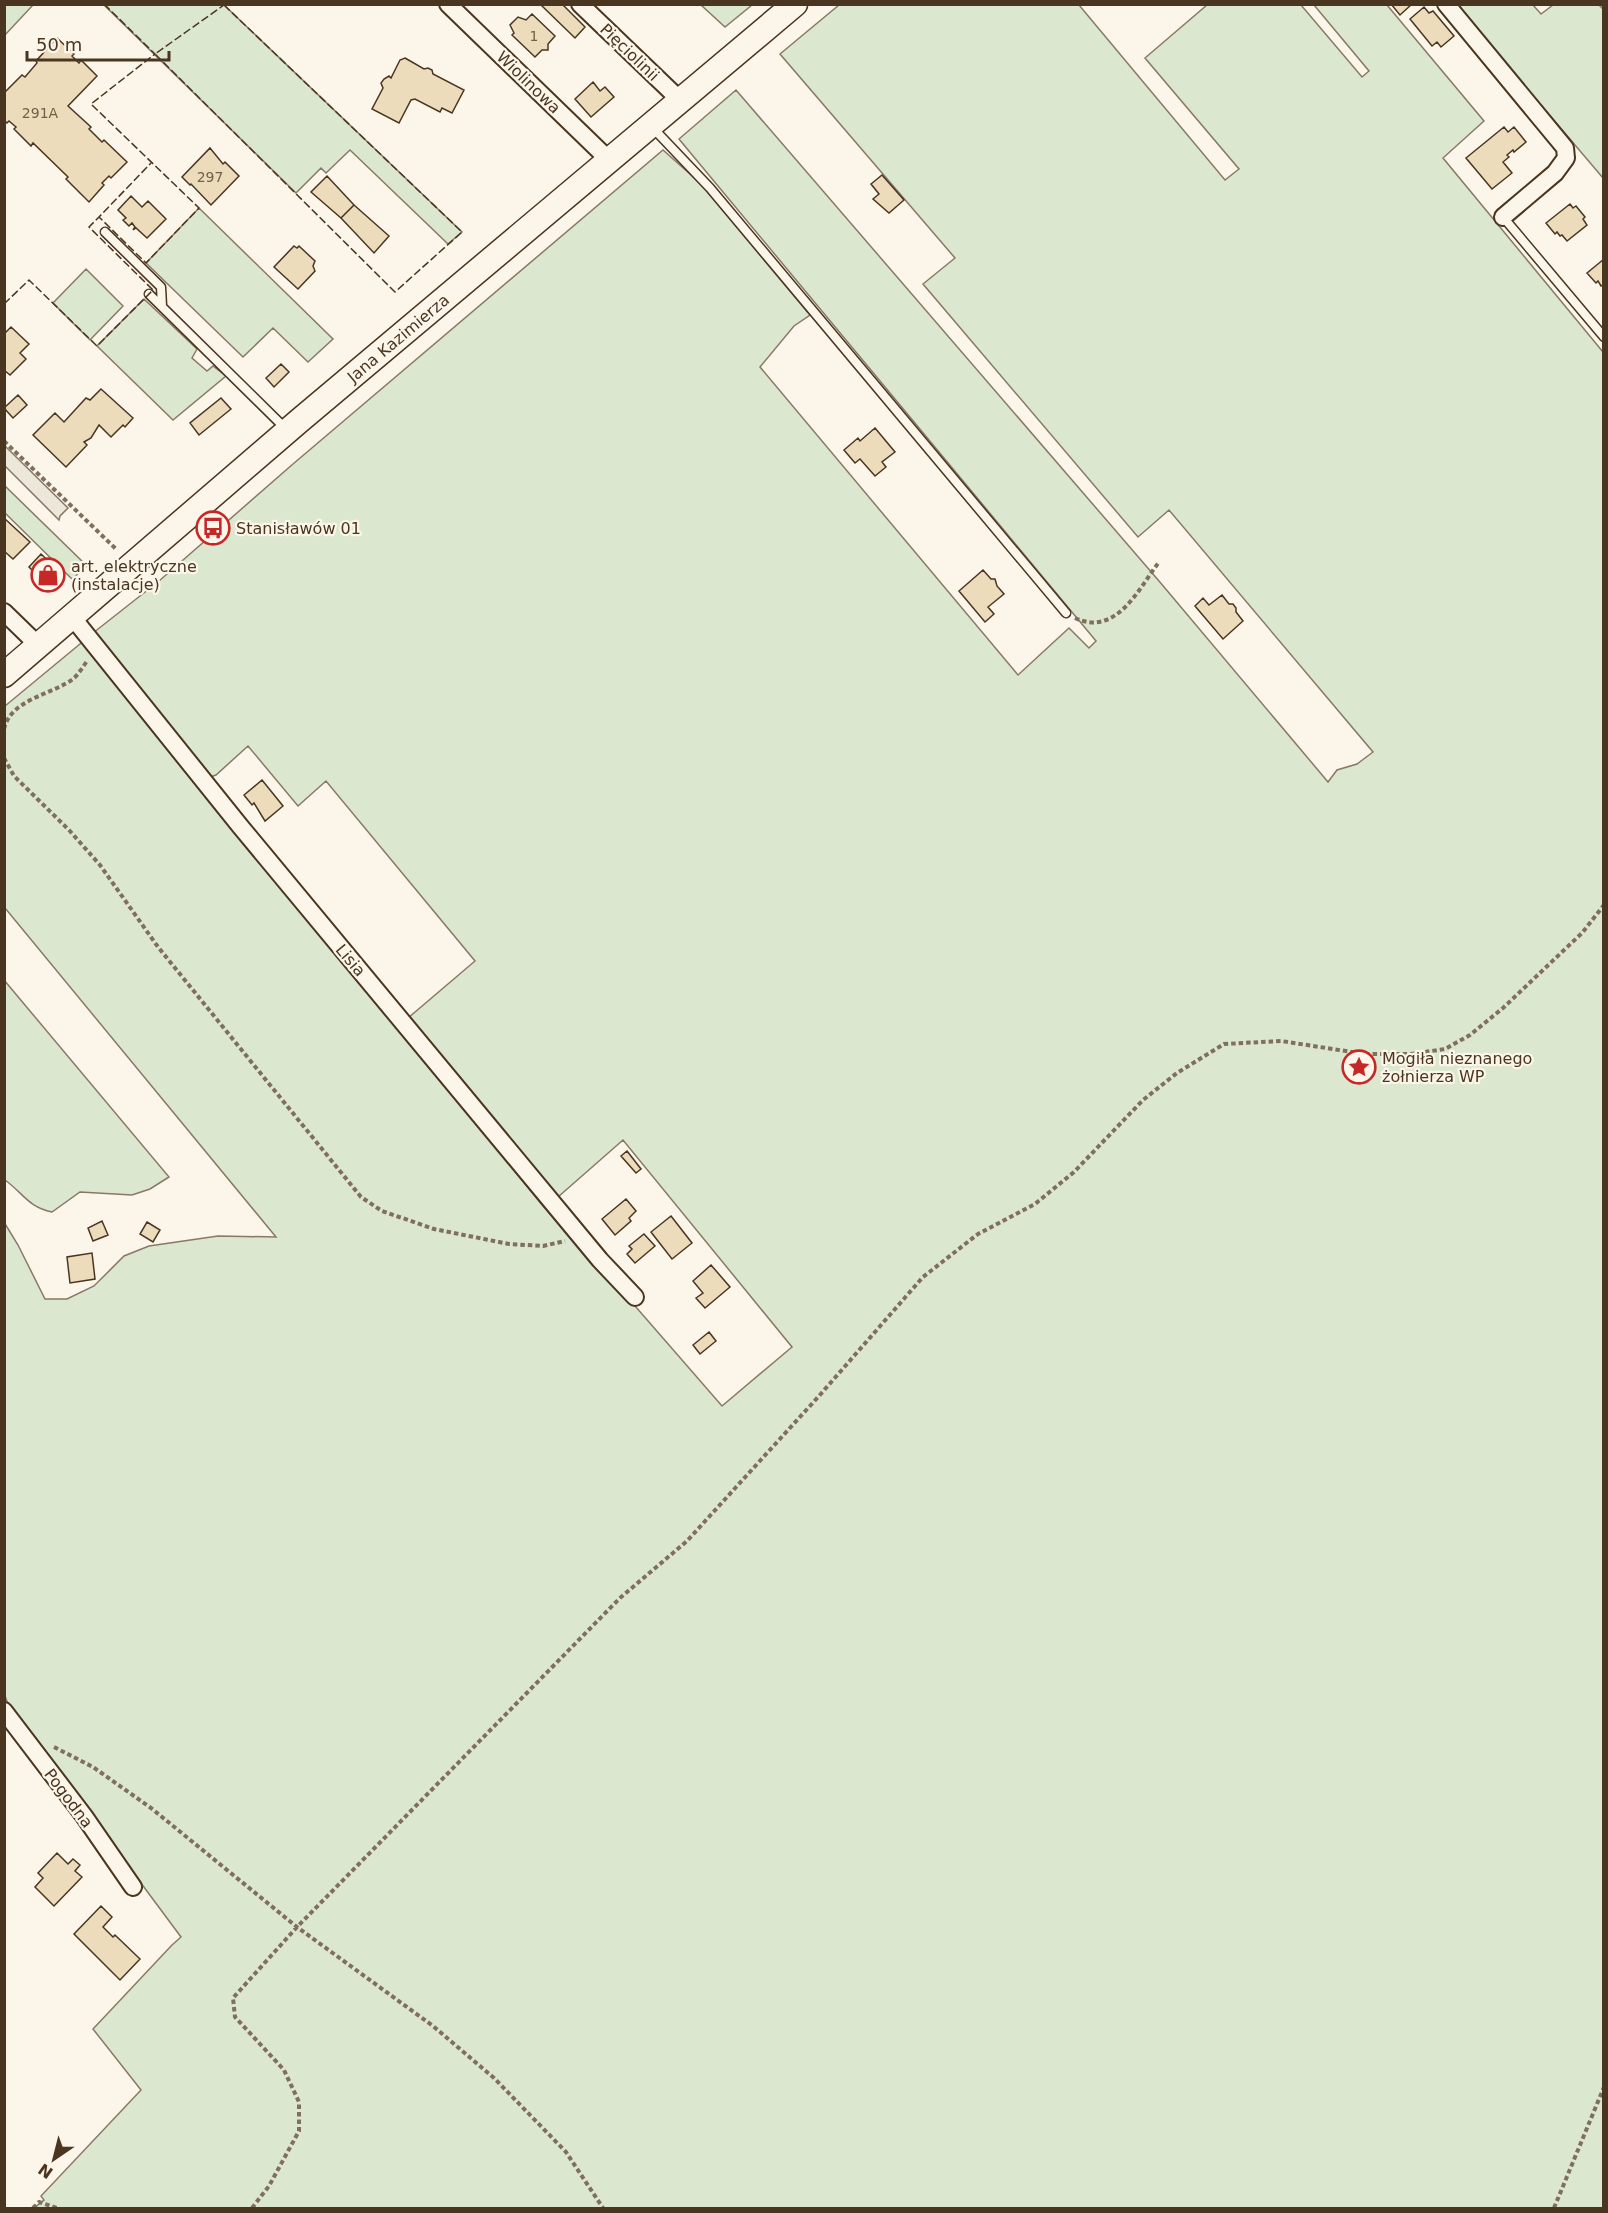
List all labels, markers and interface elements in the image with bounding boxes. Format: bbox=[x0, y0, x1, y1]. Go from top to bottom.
street label: Pięciolinii bbox=[596, 20, 663, 85]
scale bar bbox=[27, 24, 170, 62]
house number: 1 bbox=[530, 28, 538, 44]
text: 50 m bbox=[36, 34, 82, 55]
street label: Wiolinowa bbox=[493, 47, 565, 117]
house number: 291A bbox=[22, 105, 59, 121]
house number: 297 bbox=[197, 169, 223, 185]
street label: Jana Kazimierza bbox=[343, 290, 453, 387]
bus stop icon: Stanisławów 01 bbox=[195, 510, 231, 546]
place label: Stanisławów 01 bbox=[236, 519, 361, 538]
shop icon: art. elektryczne (instalacje) bbox=[30, 557, 66, 593]
place label: art. elektryczne (instalacje) bbox=[71, 557, 197, 594]
street label: Lisia bbox=[332, 940, 369, 980]
place icon: Mogiła nieznanego żołnierza WP bbox=[1341, 1049, 1377, 1085]
place label: Mogiła nieznanego żołnierza WP bbox=[1382, 1049, 1532, 1086]
street label: Pogodna bbox=[40, 1765, 97, 1832]
north arrow bbox=[24, 2129, 84, 2189]
text: N bbox=[35, 2159, 57, 2182]

